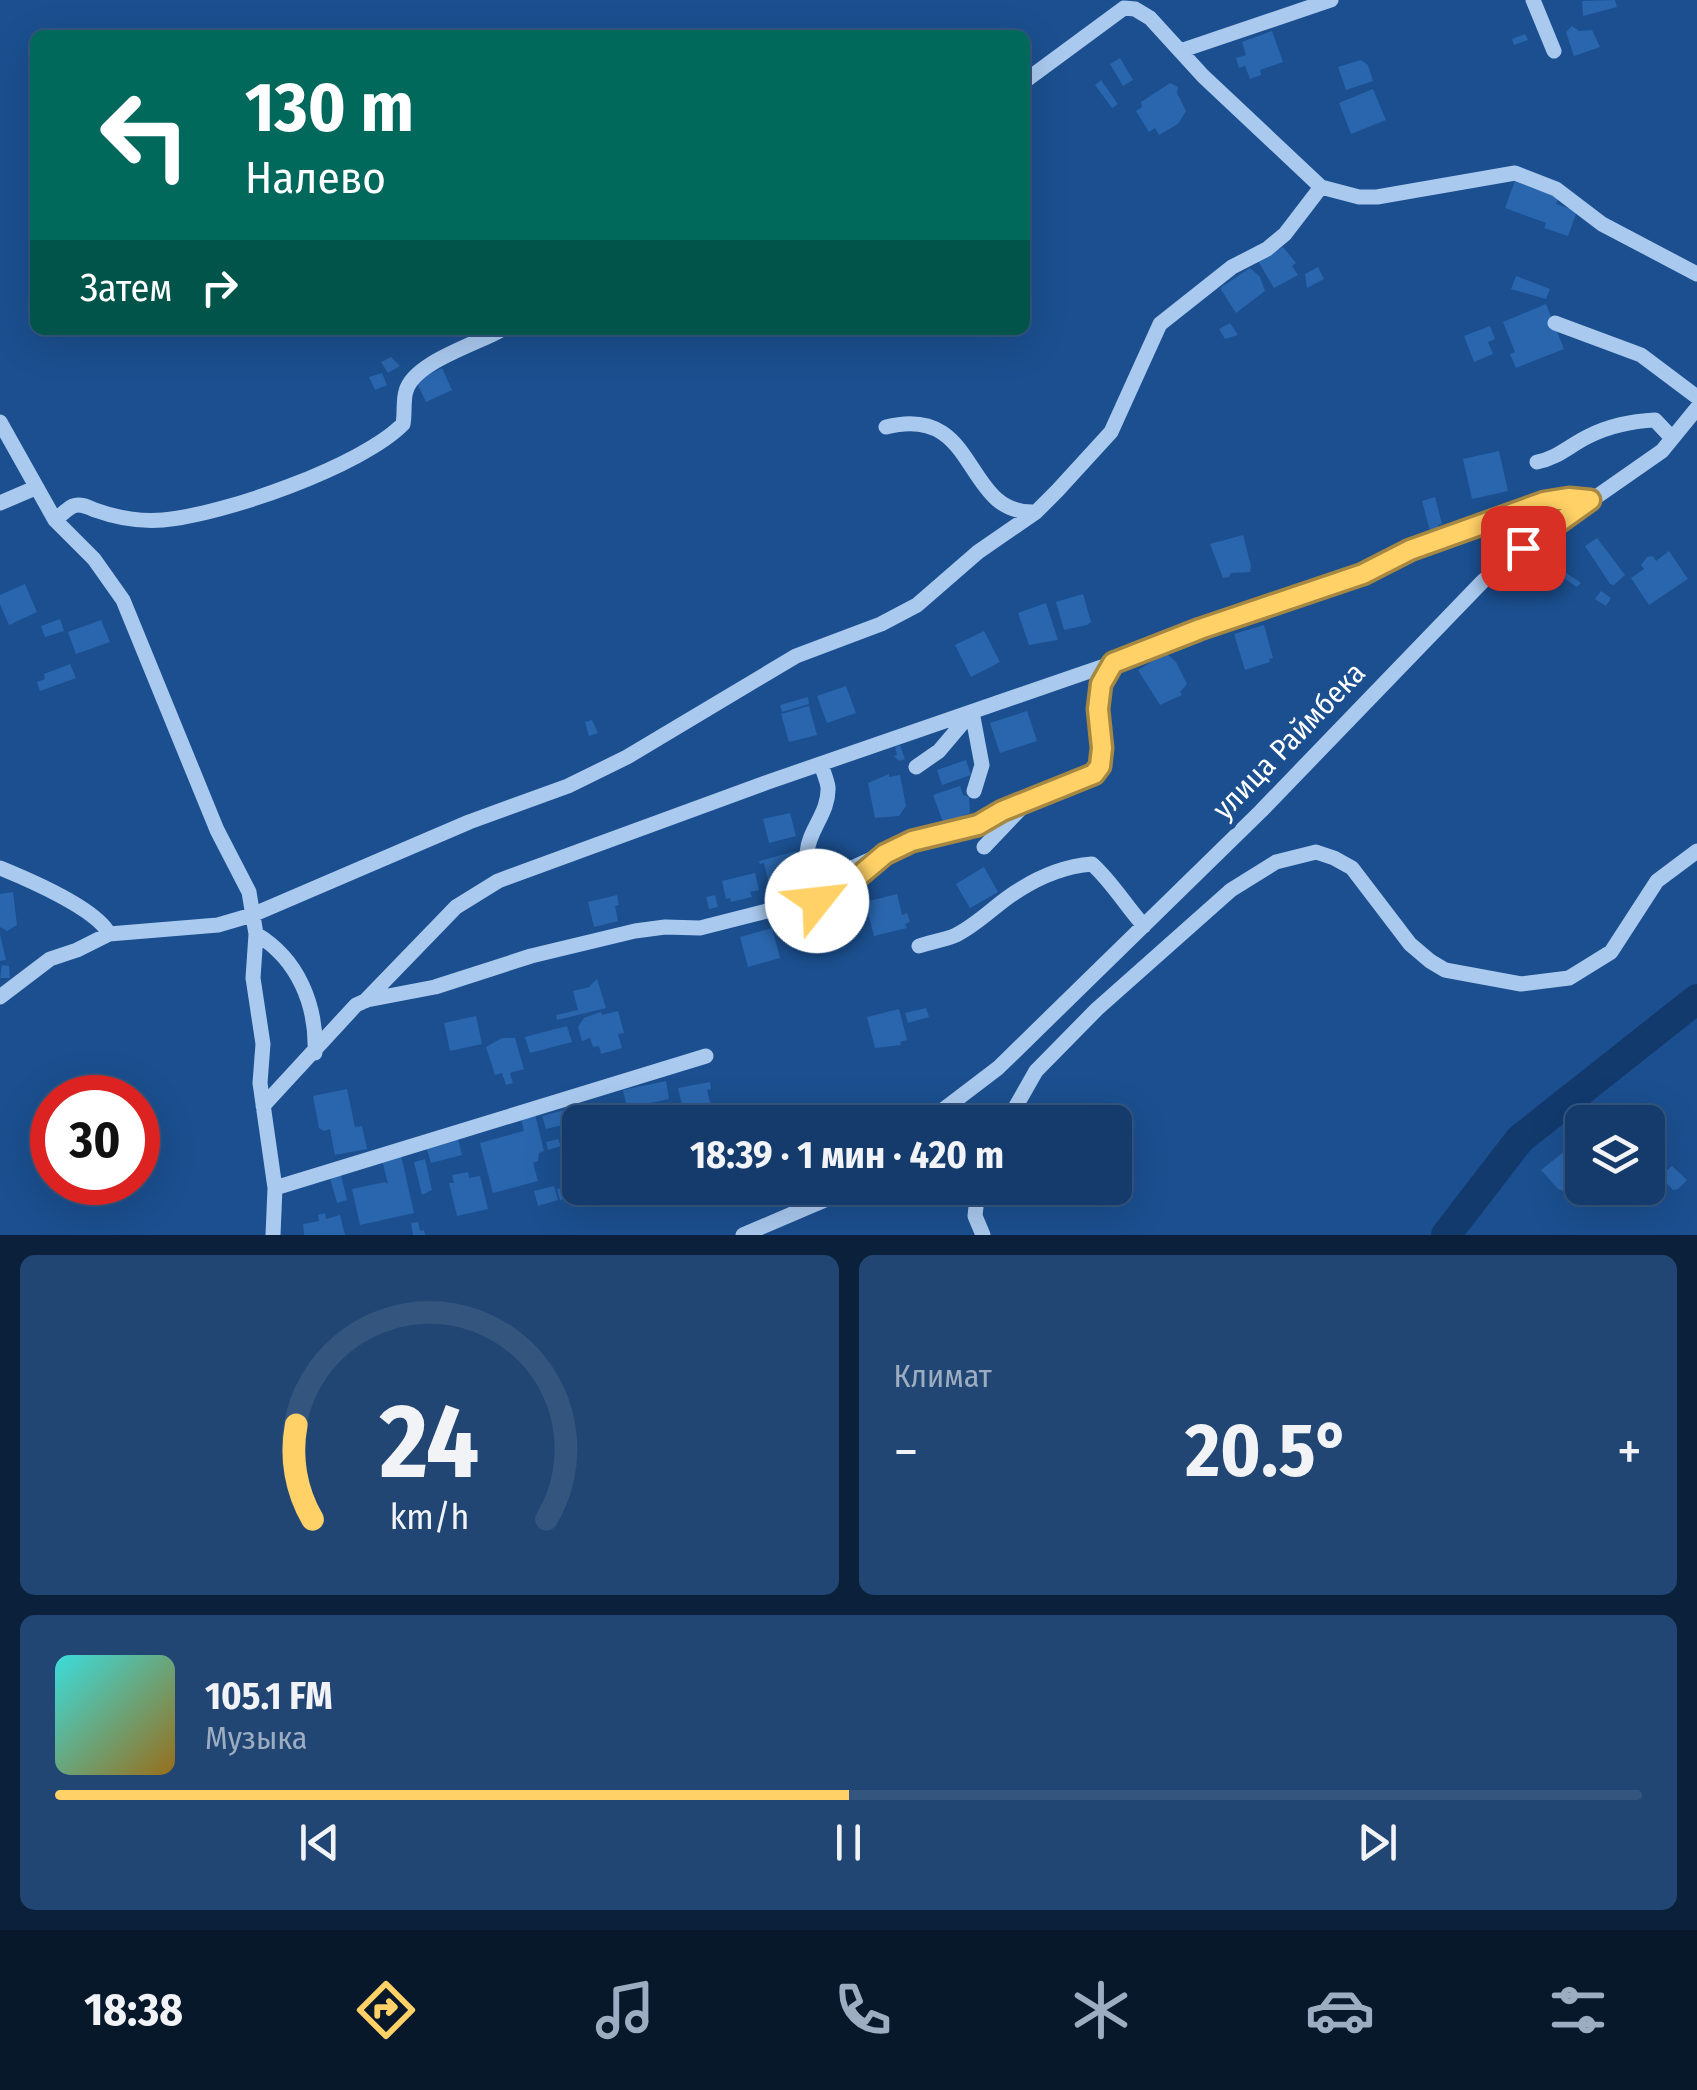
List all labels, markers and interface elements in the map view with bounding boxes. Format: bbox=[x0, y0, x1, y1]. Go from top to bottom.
text: 130 m bbox=[245, 66, 414, 150]
icon: left bbox=[80, 70, 210, 200]
text: Налево bbox=[245, 151, 386, 205]
icon: right bbox=[192, 260, 247, 315]
text: Затем bbox=[80, 265, 172, 311]
pin bbox=[1481, 506, 1566, 591]
icon: arrive bbox=[1496, 521, 1551, 576]
street label: улица Раймбека bbox=[1205, 655, 1373, 827]
position arrow bbox=[765, 849, 869, 953]
speed limit sign: 30 bbox=[30, 1075, 160, 1205]
map controls bbox=[1565, 1105, 1665, 1205]
button: layers bbox=[1565, 1105, 1665, 1205]
text: 18:39 · 1 мин · 420 m bbox=[690, 1132, 1004, 1178]
text: Климат bbox=[894, 1357, 992, 1395]
text: 24 bbox=[378, 1380, 479, 1505]
text: 20.5° bbox=[1185, 1406, 1350, 1496]
text: − bbox=[894, 1419, 918, 1485]
text: + bbox=[1617, 1419, 1642, 1485]
text: km/h bbox=[389, 1496, 469, 1538]
text: 105.1 FM bbox=[205, 1673, 333, 1719]
text: Музыка bbox=[205, 1719, 308, 1757]
icon: previous bbox=[292, 1815, 347, 1870]
icon: pause bbox=[821, 1815, 876, 1870]
icon: next bbox=[1350, 1815, 1405, 1870]
icon: directions bbox=[351, 1975, 421, 2045]
icon: music bbox=[590, 1975, 660, 2045]
icon: phone bbox=[828, 1975, 898, 2045]
icon: climate bbox=[1066, 1975, 1136, 2045]
icon: car bbox=[1305, 1975, 1375, 2045]
icon: filters bbox=[1543, 1975, 1613, 2045]
text: 18:38 bbox=[84, 1983, 183, 2037]

